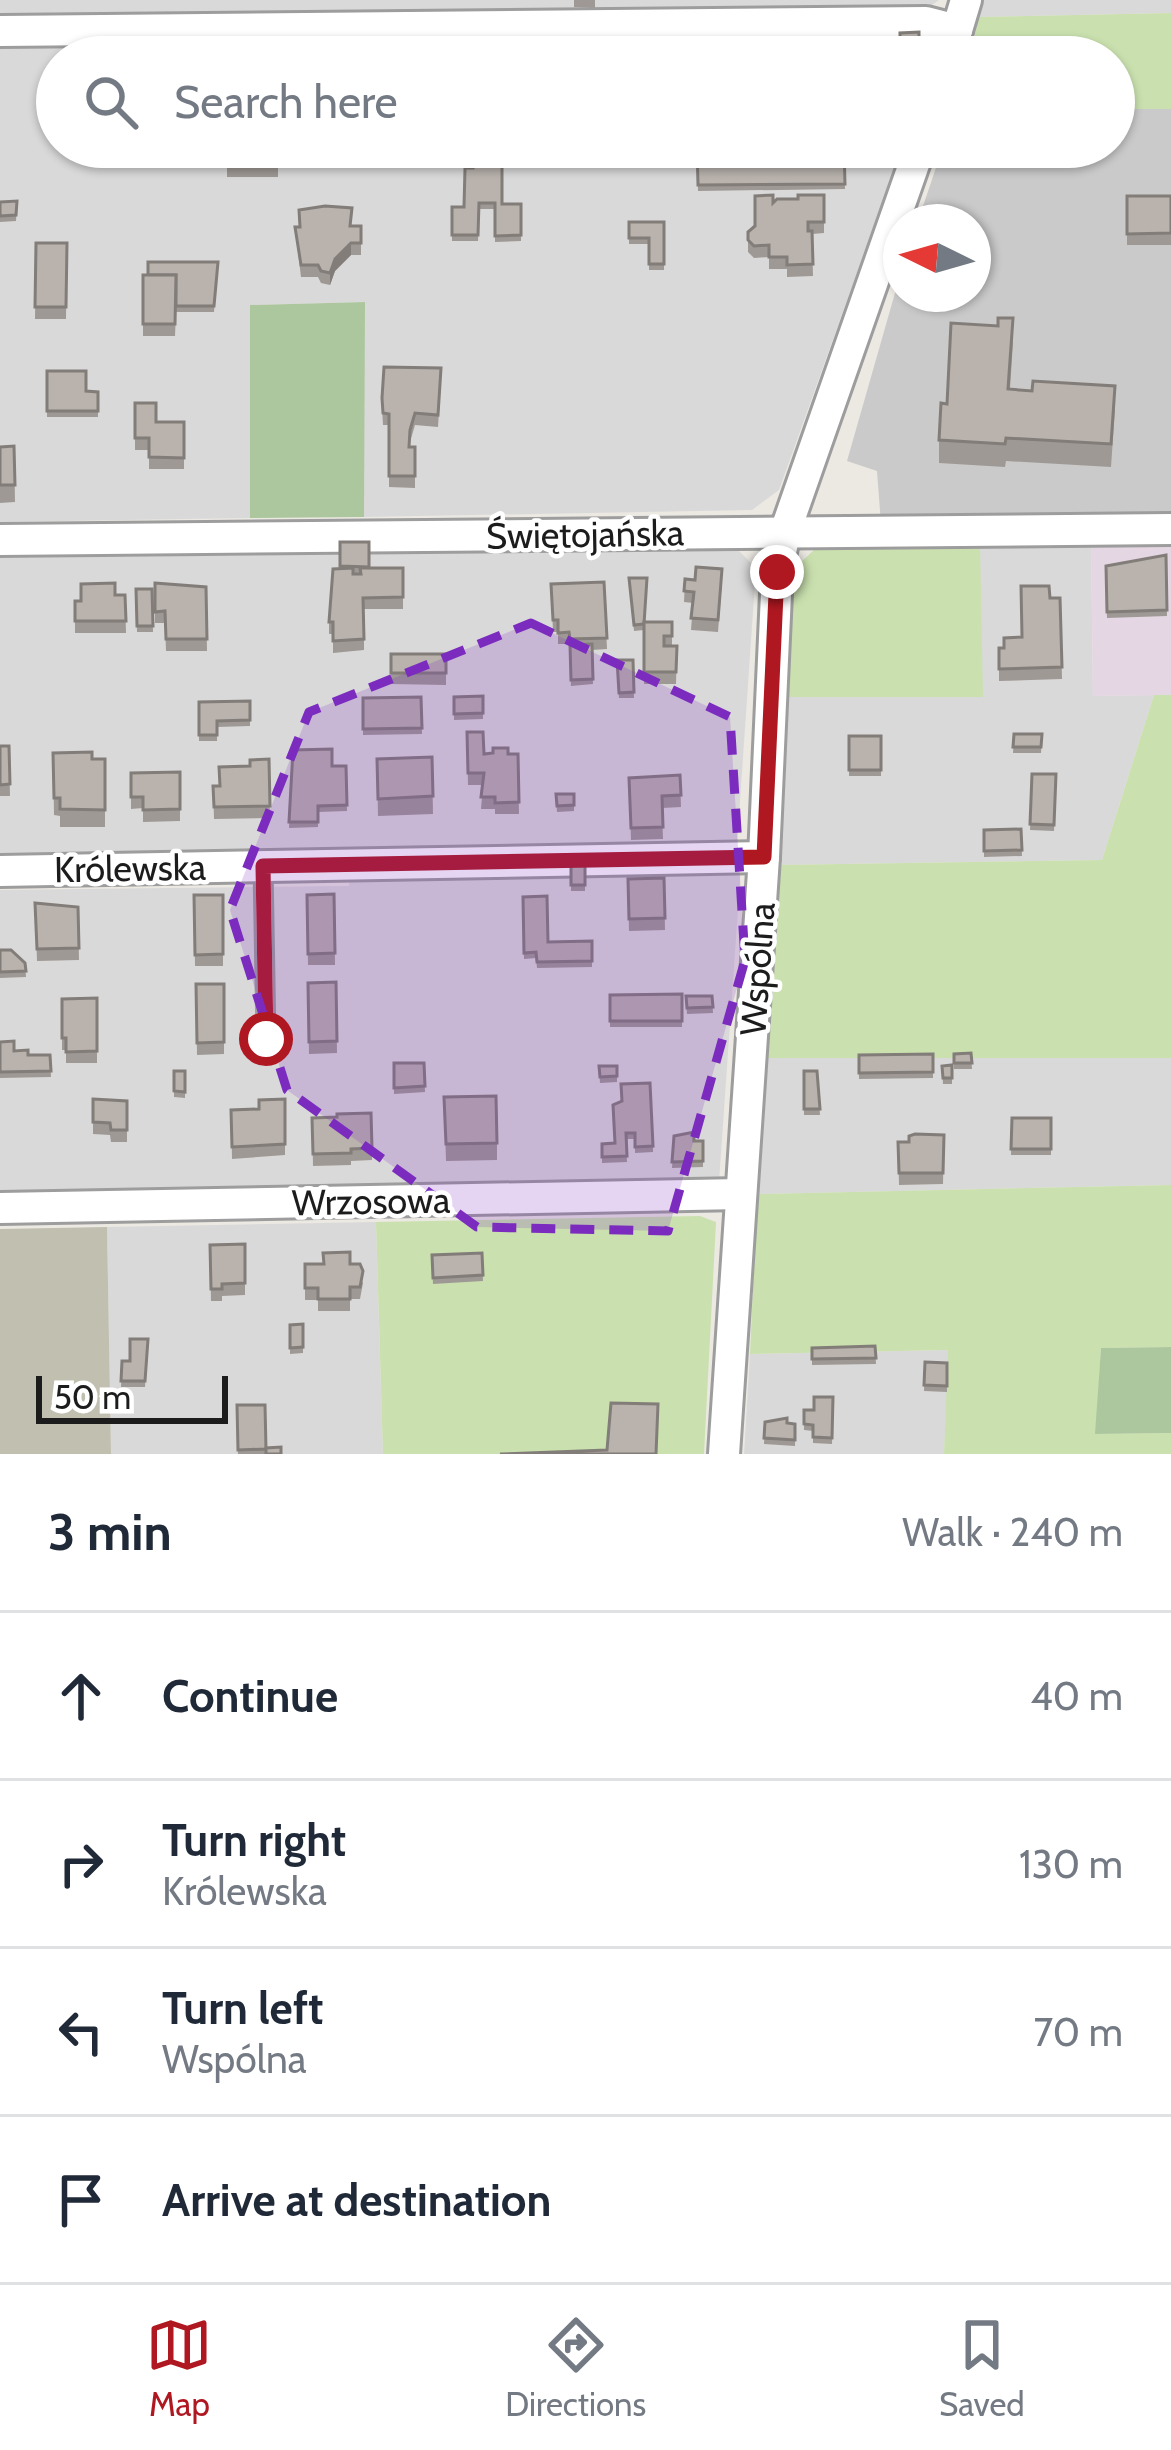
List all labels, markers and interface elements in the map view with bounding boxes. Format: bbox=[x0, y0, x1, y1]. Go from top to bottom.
search box bbox=[36, 36, 1135, 168]
icon: search bbox=[78, 69, 144, 135]
text: Search here bbox=[174, 75, 398, 129]
north arrow bbox=[883, 204, 991, 312]
street label: Świętojańska bbox=[486, 510, 684, 558]
route end bbox=[750, 545, 804, 599]
street label: Królewska bbox=[54, 845, 206, 891]
street label: Wspólna bbox=[730, 901, 784, 1037]
route start bbox=[239, 1012, 293, 1066]
street label: Wrzosowa bbox=[291, 1178, 451, 1224]
scale bar bbox=[36, 1370, 228, 1423]
text: 50 m bbox=[54, 1377, 131, 1417]
text: 3 min bbox=[48, 1501, 172, 1563]
text: Walk · 240 m bbox=[902, 1508, 1123, 1556]
icon: ahead bbox=[48, 1663, 114, 1729]
text: Continue bbox=[162, 1669, 338, 1723]
text: 40 m bbox=[1030, 1672, 1123, 1720]
text: Turn right bbox=[162, 1813, 346, 1867]
icon: right bbox=[48, 1831, 114, 1897]
text: 130 m bbox=[1019, 1840, 1123, 1888]
text: Królewska bbox=[162, 1867, 327, 1915]
text: Turn left bbox=[162, 1981, 324, 2035]
icon: left bbox=[48, 1999, 114, 2065]
text: 70 m bbox=[1034, 2008, 1123, 2056]
text: Wspólna bbox=[162, 2035, 307, 2083]
icon: arrive bbox=[48, 2167, 114, 2233]
text: Arrive at destination bbox=[162, 2173, 551, 2227]
tab: Map bbox=[146, 2312, 212, 2424]
tab: Directions bbox=[505, 2312, 646, 2424]
tab: Saved bbox=[939, 2312, 1025, 2424]

